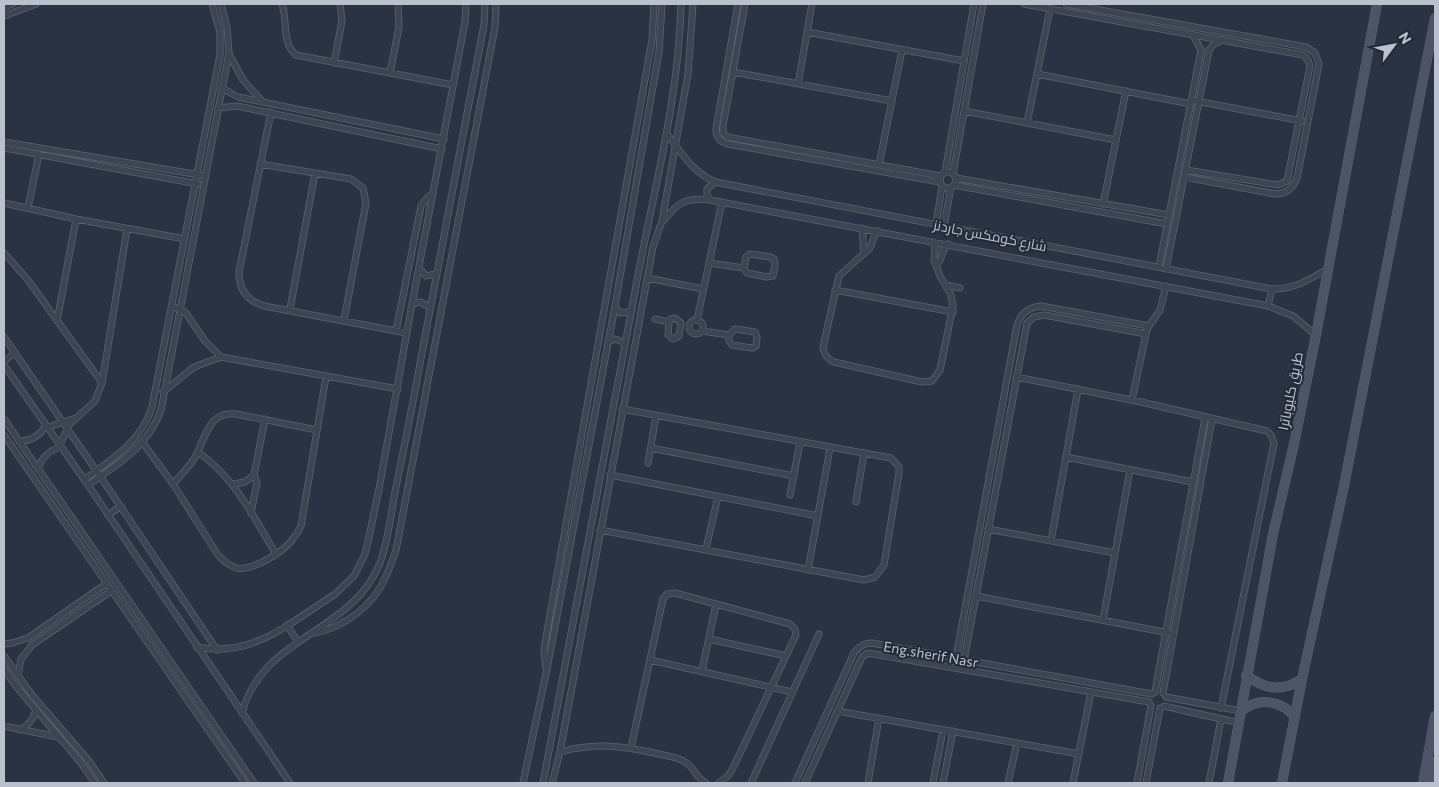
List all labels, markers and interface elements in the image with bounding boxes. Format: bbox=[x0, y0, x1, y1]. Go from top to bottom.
north arrow bbox=[1369, 20, 1419, 70]
text: N bbox=[1395, 29, 1415, 47]
street label: شارع كومكس جاردنز bbox=[931, 215, 1048, 255]
street label: طريق كليوباترا bbox=[1274, 350, 1307, 432]
street label: Eng.sherif Nasr bbox=[882, 637, 980, 671]

